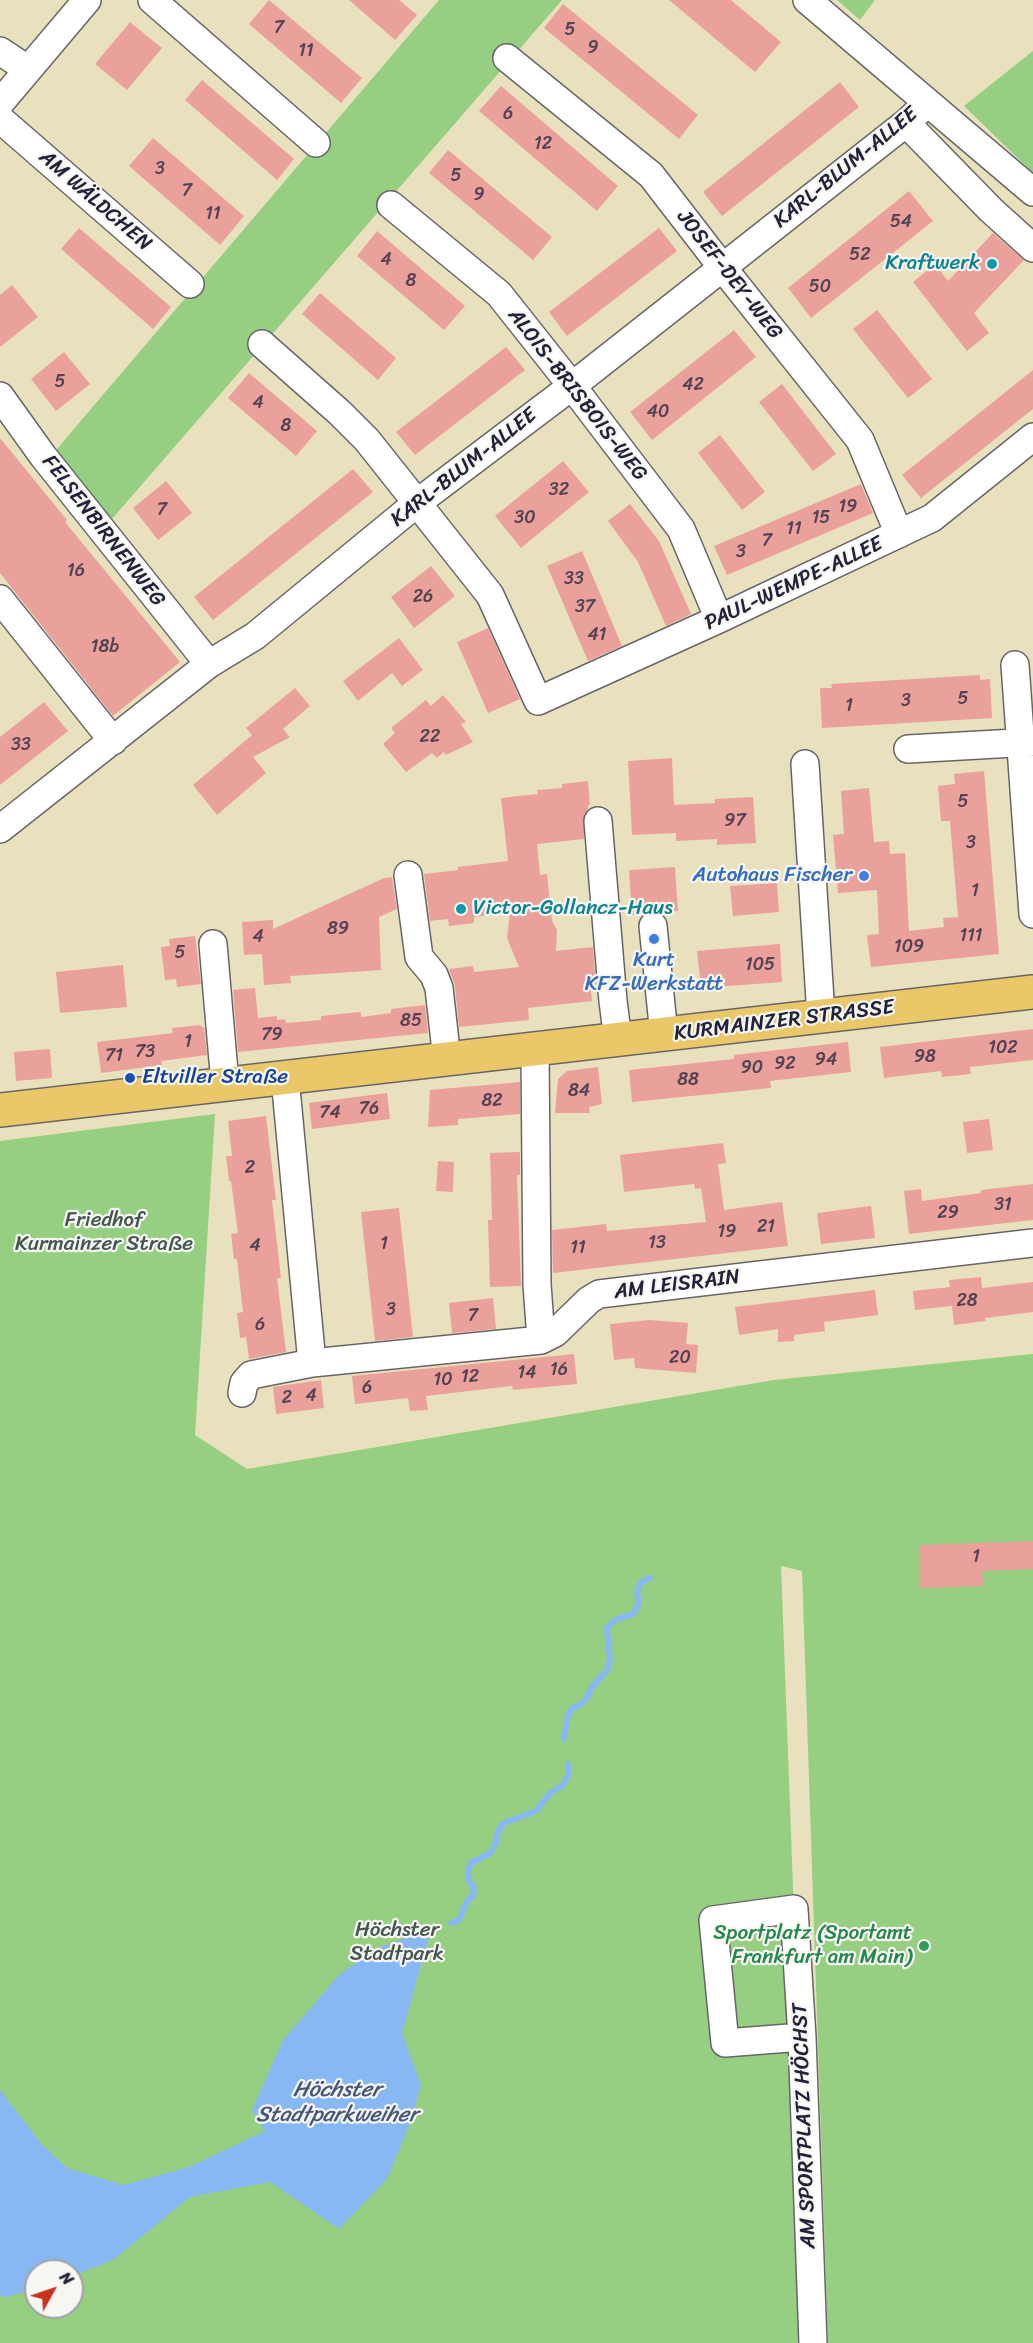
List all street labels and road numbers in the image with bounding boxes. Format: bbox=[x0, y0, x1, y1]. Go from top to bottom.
street label: KARL-BLUM-ALLEE bbox=[769, 102, 923, 234]
street label: AM WÄLDCHEN bbox=[33, 145, 157, 257]
street label: JOSEF-DEY-WEG bbox=[671, 206, 787, 344]
street label: ALOIS-BRISBOIS-WEG bbox=[502, 304, 652, 486]
street label: KARL-BLUM-ALLEE bbox=[386, 403, 542, 533]
street label: FELSENBIRNENWEG bbox=[36, 450, 170, 612]
street label: PAUL-WEMPE-ALLEE bbox=[701, 532, 887, 636]
street label: KURMAINZER STRASSE bbox=[673, 995, 895, 1047]
street label: AM LEISRAIN bbox=[613, 1265, 741, 1305]
street label: AM SPORTPLATZ HÖCHST bbox=[788, 2003, 822, 2249]

